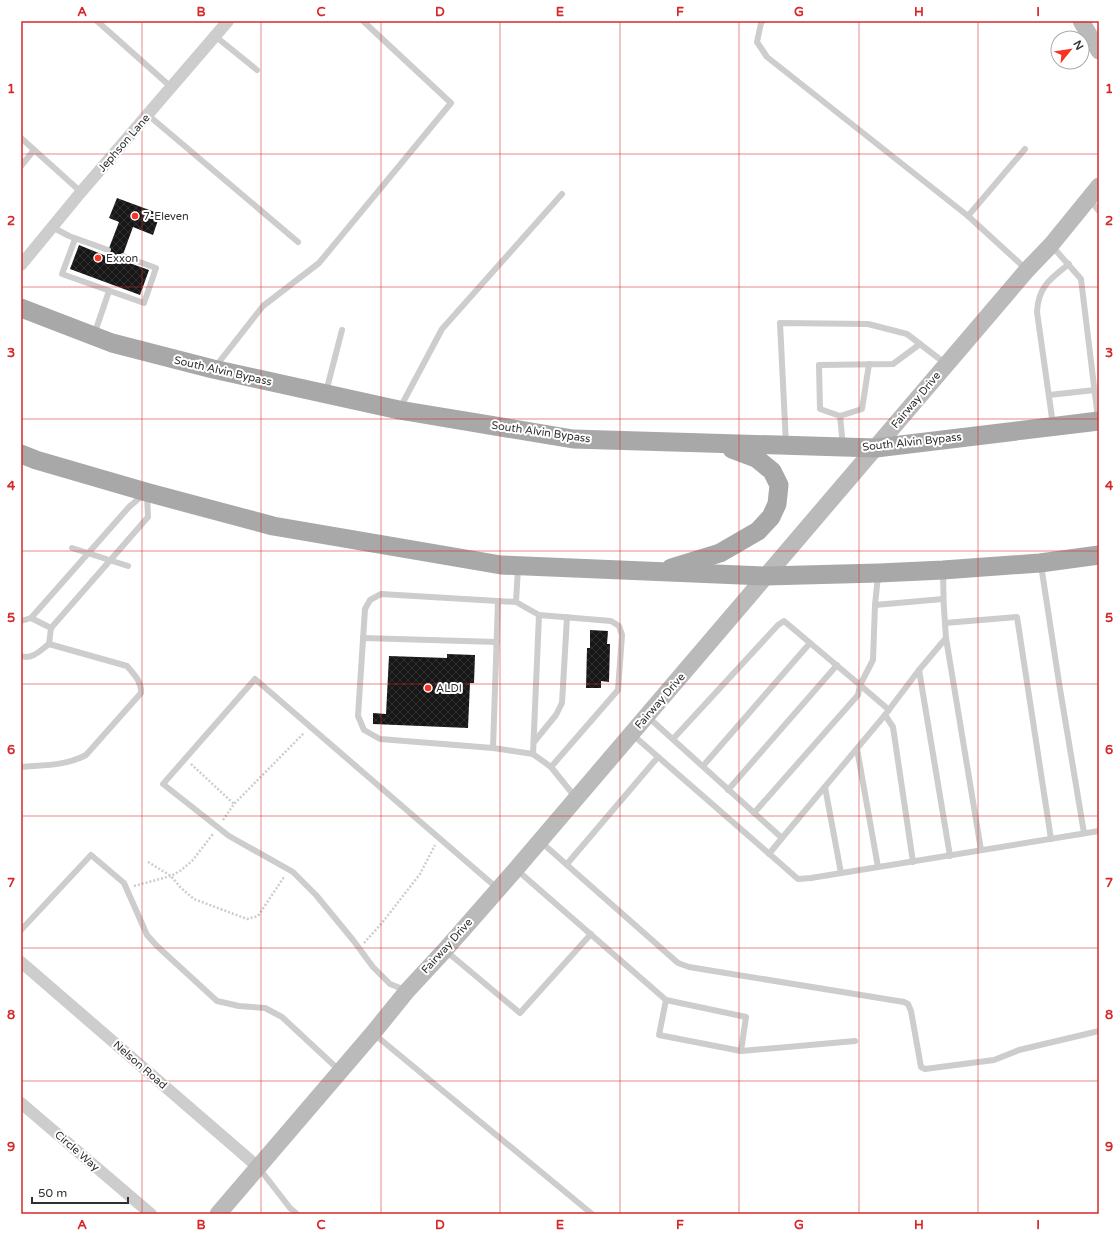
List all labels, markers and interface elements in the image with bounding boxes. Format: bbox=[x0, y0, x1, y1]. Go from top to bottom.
text: A bbox=[77, 4, 87, 20]
text: B bbox=[196, 4, 206, 20]
text: C bbox=[316, 4, 326, 20]
text: D bbox=[435, 4, 445, 20]
text: E bbox=[556, 4, 564, 20]
text: F bbox=[676, 4, 684, 20]
text: G bbox=[794, 4, 804, 20]
text: H bbox=[914, 4, 924, 20]
text: I bbox=[1036, 4, 1040, 20]
north arrow bbox=[1050, 30, 1090, 70]
text: N bbox=[1070, 38, 1086, 52]
text: 1 bbox=[7, 81, 15, 97]
text: 1 bbox=[1105, 81, 1113, 97]
street label: Jephson Lane bbox=[95, 112, 153, 174]
place label: 7-Eleven bbox=[143, 210, 189, 223]
marker: 7-Eleven bbox=[130, 211, 140, 221]
text: 2 bbox=[7, 213, 15, 229]
text: 2 bbox=[1105, 213, 1113, 229]
place label: Exxon bbox=[106, 252, 138, 265]
marker: Exxon bbox=[93, 253, 103, 263]
text: 3 bbox=[7, 345, 15, 361]
text: 3 bbox=[1105, 345, 1113, 361]
street label: South Alvin Bypass bbox=[173, 353, 273, 389]
street label: Fairway Drive bbox=[889, 369, 943, 431]
street label: South Alvin Bypass bbox=[491, 419, 591, 445]
street label: South Alvin Bypass bbox=[862, 430, 962, 454]
text: 4 bbox=[7, 478, 16, 494]
text: 4 bbox=[1105, 478, 1114, 494]
text: 5 bbox=[7, 610, 15, 626]
text: 5 bbox=[1105, 610, 1113, 626]
street label: Fairway Drive bbox=[632, 670, 688, 732]
place label: ALDI bbox=[436, 682, 462, 695]
marker: ALDI bbox=[423, 683, 433, 693]
text: 6 bbox=[7, 742, 15, 758]
text: 6 bbox=[1105, 742, 1113, 758]
text: 7 bbox=[7, 875, 15, 891]
text: 7 bbox=[1105, 875, 1113, 891]
street label: Fairway Drive bbox=[419, 916, 475, 976]
text: 8 bbox=[7, 1007, 15, 1023]
text: 8 bbox=[1105, 1007, 1113, 1023]
street label: Nelson Road bbox=[111, 1038, 170, 1092]
street label: Circle Way bbox=[52, 1128, 102, 1174]
text: 9 bbox=[7, 1139, 15, 1155]
text: 9 bbox=[1105, 1139, 1113, 1155]
scale bar bbox=[32, 1179, 128, 1205]
text: 50 m bbox=[38, 1186, 67, 1200]
text: A bbox=[77, 1217, 87, 1233]
text: B bbox=[196, 1217, 206, 1233]
text: C bbox=[316, 1217, 326, 1233]
text: D bbox=[435, 1217, 445, 1233]
text: E bbox=[556, 1217, 564, 1233]
text: F bbox=[676, 1217, 684, 1233]
text: G bbox=[794, 1217, 804, 1233]
text: H bbox=[914, 1217, 924, 1233]
text: I bbox=[1036, 1217, 1040, 1233]

